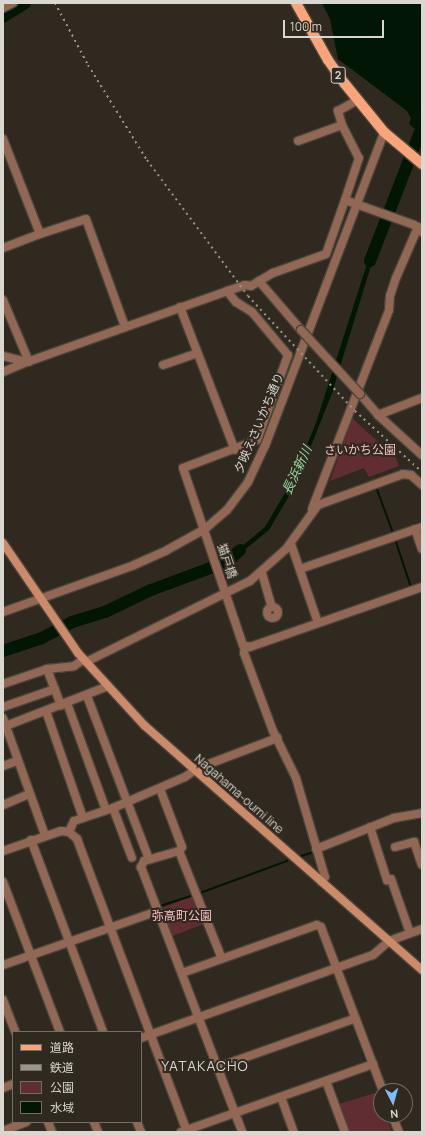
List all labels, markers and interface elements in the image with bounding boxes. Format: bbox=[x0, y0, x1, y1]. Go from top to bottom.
scale bar bbox=[285, 12, 386, 38]
text: 100 m bbox=[290, 18, 322, 35]
road number: 2 bbox=[330, 66, 346, 84]
street label: 夕映えさいかち通り bbox=[231, 370, 287, 476]
water label: 長浜新川 bbox=[279, 443, 315, 497]
park label: さいかち公園 bbox=[324, 443, 396, 457]
street label: 猫戸橋 bbox=[215, 542, 239, 580]
street label: Nagahama-oumi line bbox=[191, 751, 287, 837]
park label: 弥高町公園 bbox=[152, 909, 212, 923]
legend bbox=[12, 1031, 142, 1123]
text: 道路 bbox=[50, 1039, 74, 1056]
district label: YATAKACHO bbox=[161, 1058, 249, 1074]
text: 鉄道 bbox=[50, 1059, 74, 1076]
text: 公園 bbox=[50, 1079, 74, 1096]
north arrow bbox=[373, 1083, 413, 1123]
text: 水域 bbox=[50, 1099, 74, 1116]
text: N bbox=[389, 1107, 399, 1122]

